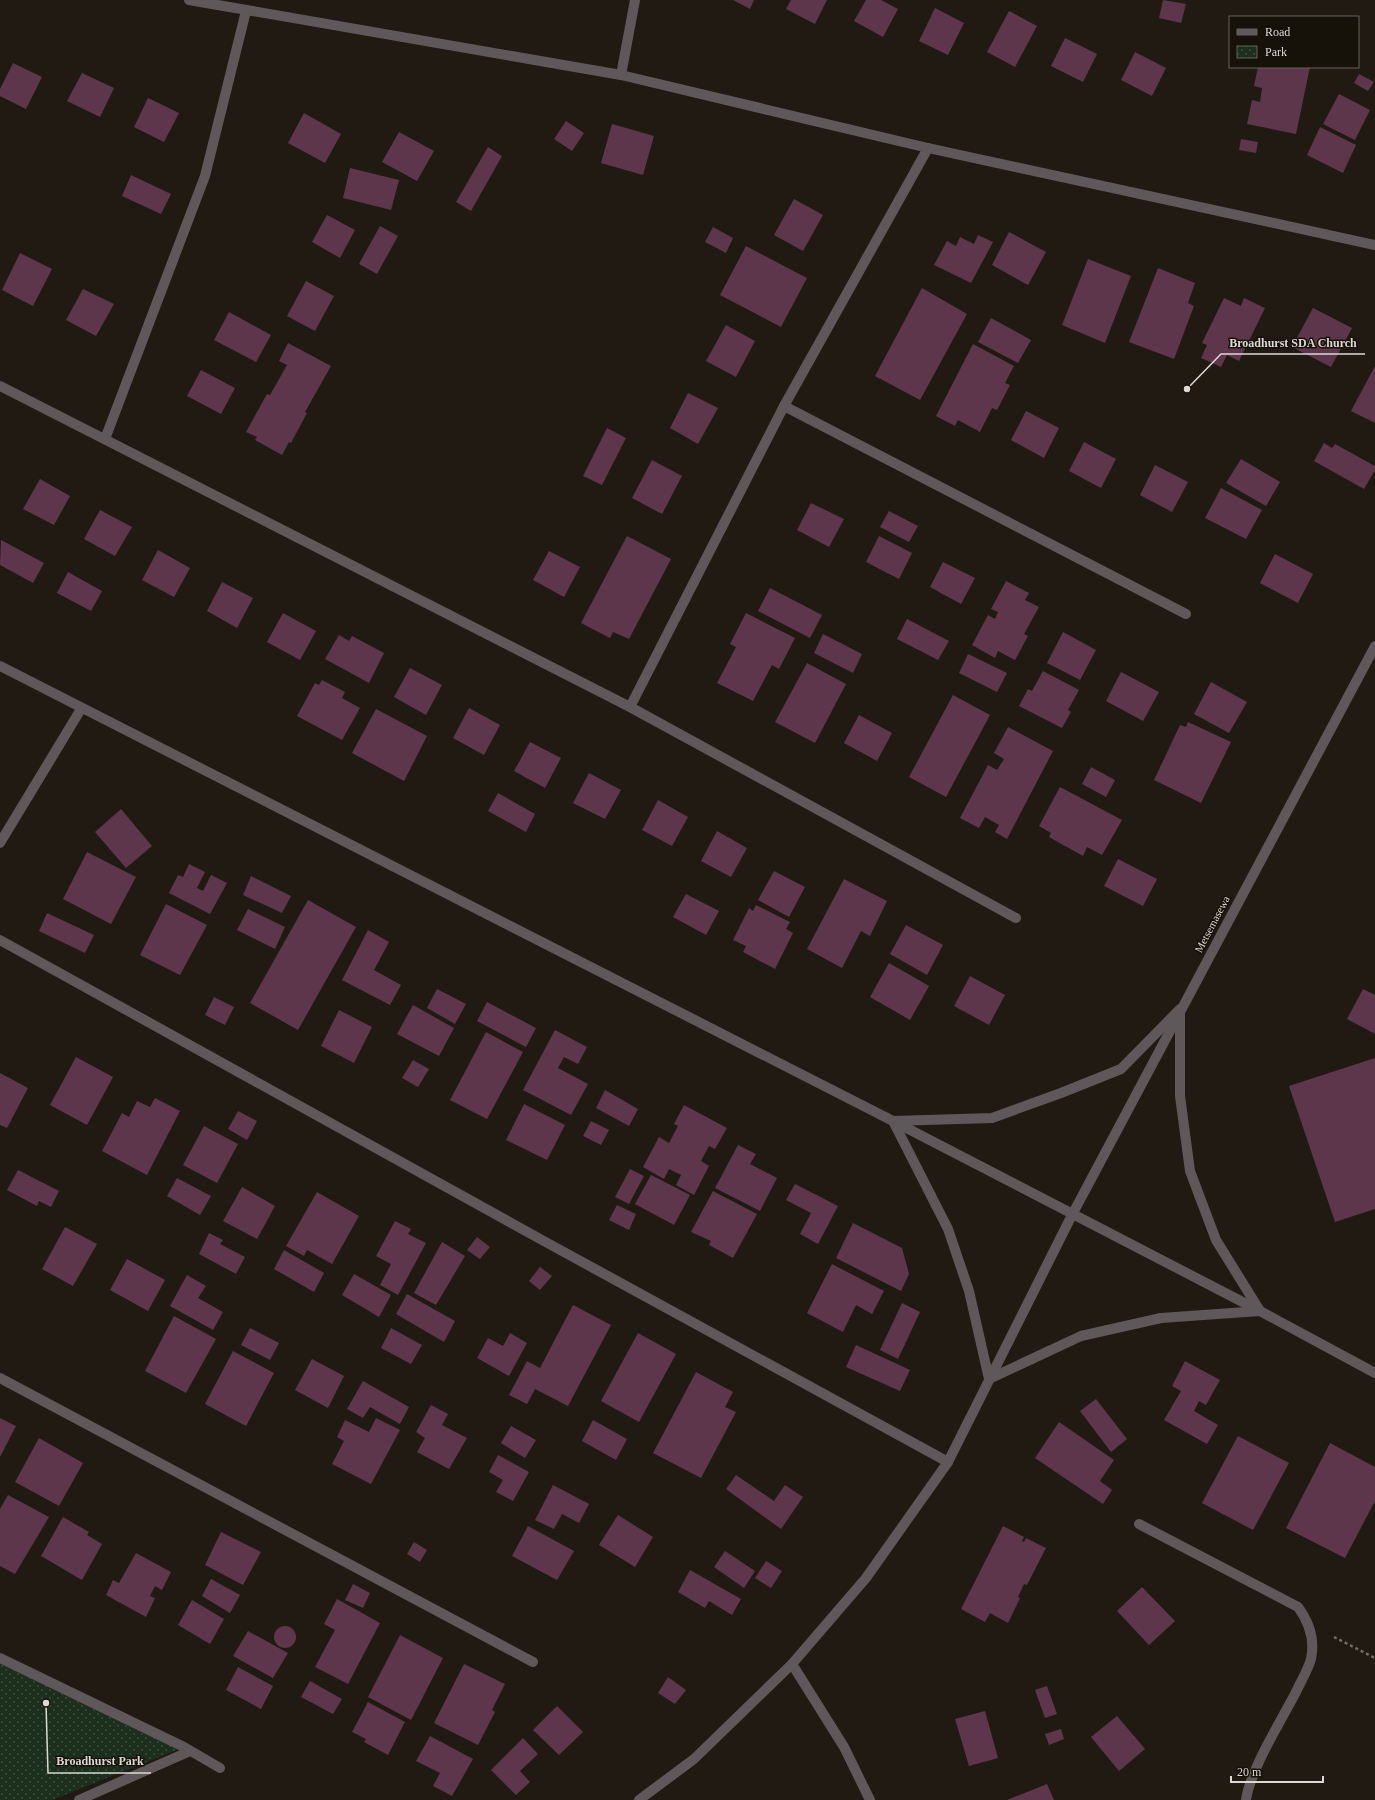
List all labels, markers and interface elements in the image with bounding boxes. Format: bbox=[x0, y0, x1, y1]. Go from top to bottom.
legend bbox=[1229, 16, 1359, 68]
text: Road bbox=[1265, 25, 1290, 39]
text: Park bbox=[1265, 45, 1287, 59]
callout: Broadhurst SDA Church bbox=[1221, 330, 1365, 354]
text: Broadhurst SDA Church bbox=[1229, 336, 1357, 350]
street label: Metsemasewa bbox=[1192, 894, 1232, 954]
callout: Broadhurst Park bbox=[48, 1749, 151, 1773]
text: Broadhurst Park bbox=[56, 1754, 144, 1768]
scale bar bbox=[1231, 1758, 1323, 1784]
text: 20 m bbox=[1237, 1765, 1262, 1779]

